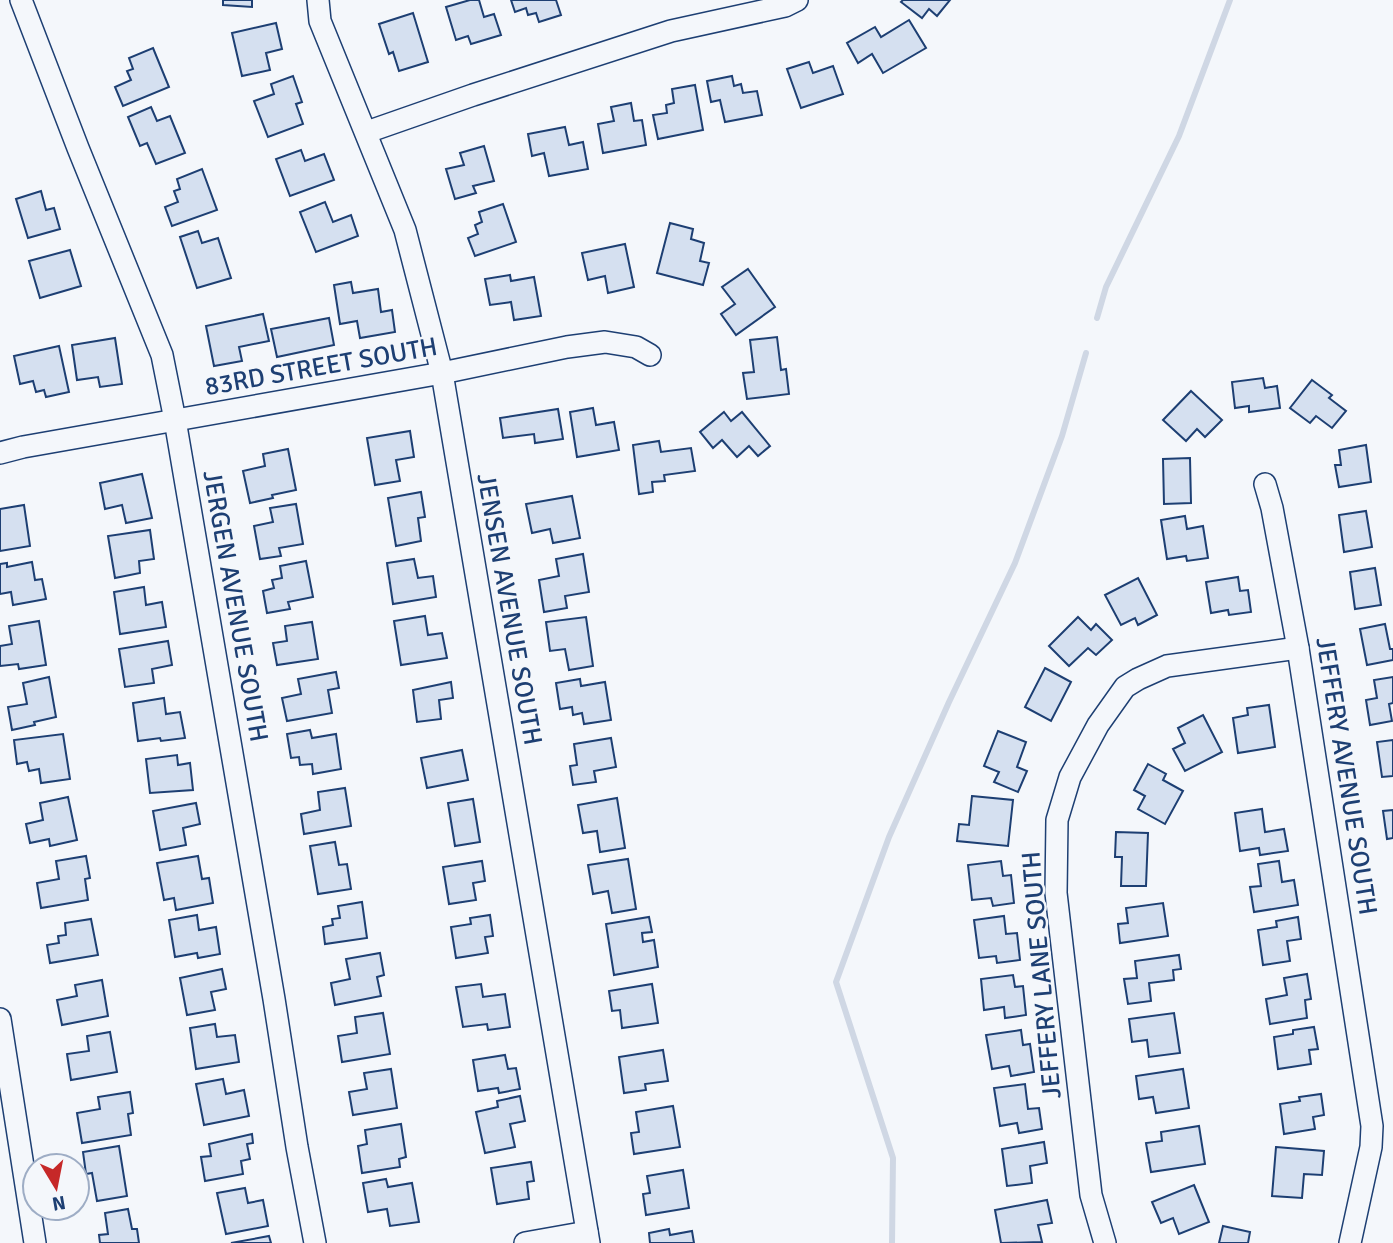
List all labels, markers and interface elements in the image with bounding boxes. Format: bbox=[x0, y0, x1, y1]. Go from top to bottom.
street label: 83RD STREET SOUTH bbox=[202, 331, 440, 403]
street label: JERGEN AVENUE SOUTH bbox=[195, 468, 275, 745]
street label: JENSEN AVENUE SOUTH bbox=[469, 471, 549, 748]
street label: JEFFERY AVENUE SOUTH bbox=[1308, 635, 1384, 917]
street label: JEFFERY LANE SOUTH bbox=[1015, 850, 1069, 1100]
north arrow bbox=[21, 1152, 91, 1222]
text: N bbox=[50, 1190, 67, 1216]

